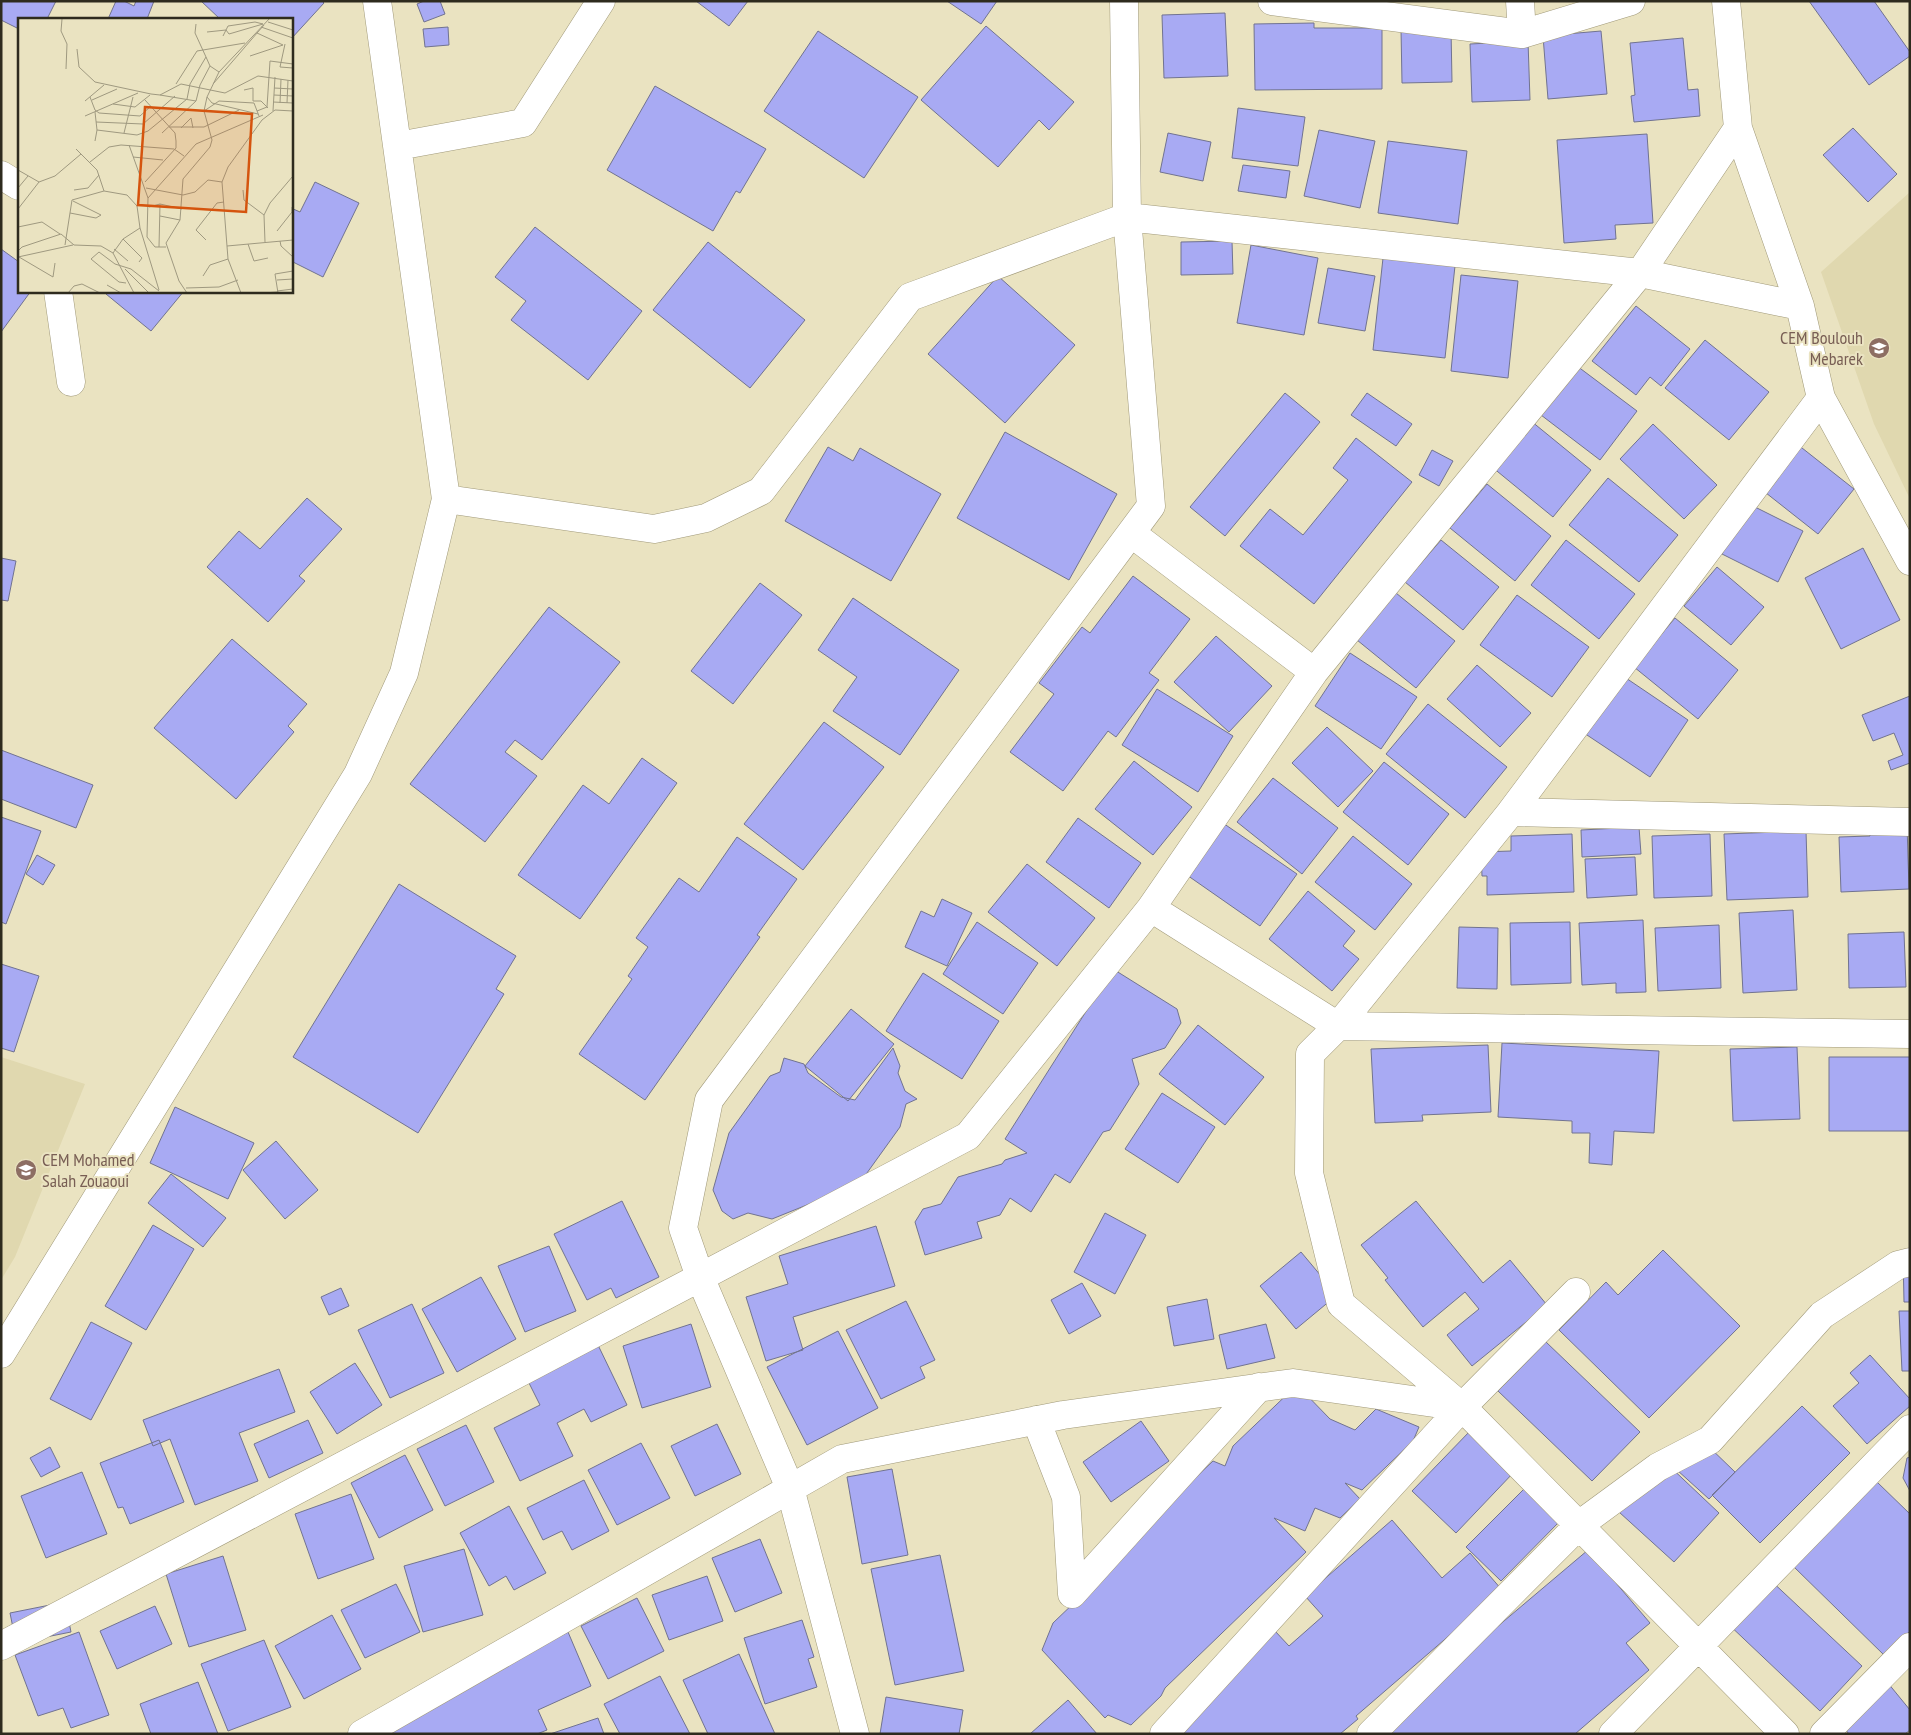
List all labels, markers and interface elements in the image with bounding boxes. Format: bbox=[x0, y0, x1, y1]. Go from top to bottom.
inset map bbox=[18, 18, 292, 292]
place label: CEM Boulouh Mebarek bbox=[1780, 326, 1863, 370]
school or university icon: CEM Boulouh Mebarek bbox=[1867, 336, 1891, 360]
place label: CEM Mohamed Salah Zouaoui bbox=[42, 1148, 135, 1192]
school or university icon: CEM Mohamed Salah Zouaoui bbox=[14, 1158, 38, 1182]

